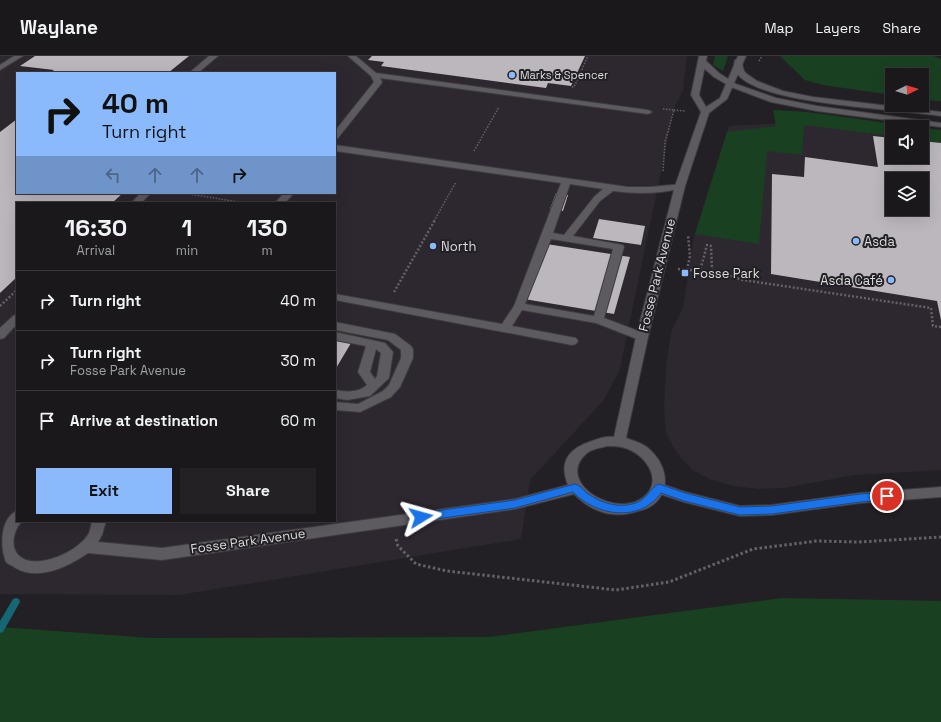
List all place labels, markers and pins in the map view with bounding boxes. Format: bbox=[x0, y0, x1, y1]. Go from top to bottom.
place label: Marks & Spencer bbox=[520, 68, 608, 82]
marker: Marks & Spencer bbox=[507, 70, 517, 80]
place label: Asda bbox=[864, 233, 895, 250]
marker: Asda bbox=[851, 236, 861, 246]
place label: North bbox=[441, 238, 477, 255]
marker: North bbox=[428, 241, 438, 251]
place label: Fosse Park bbox=[693, 265, 760, 282]
marker: Fosse Park bbox=[680, 268, 690, 278]
place label: Asda Café bbox=[820, 272, 883, 289]
marker: Asda Café bbox=[886, 275, 896, 285]
pin bbox=[870, 479, 904, 513]

